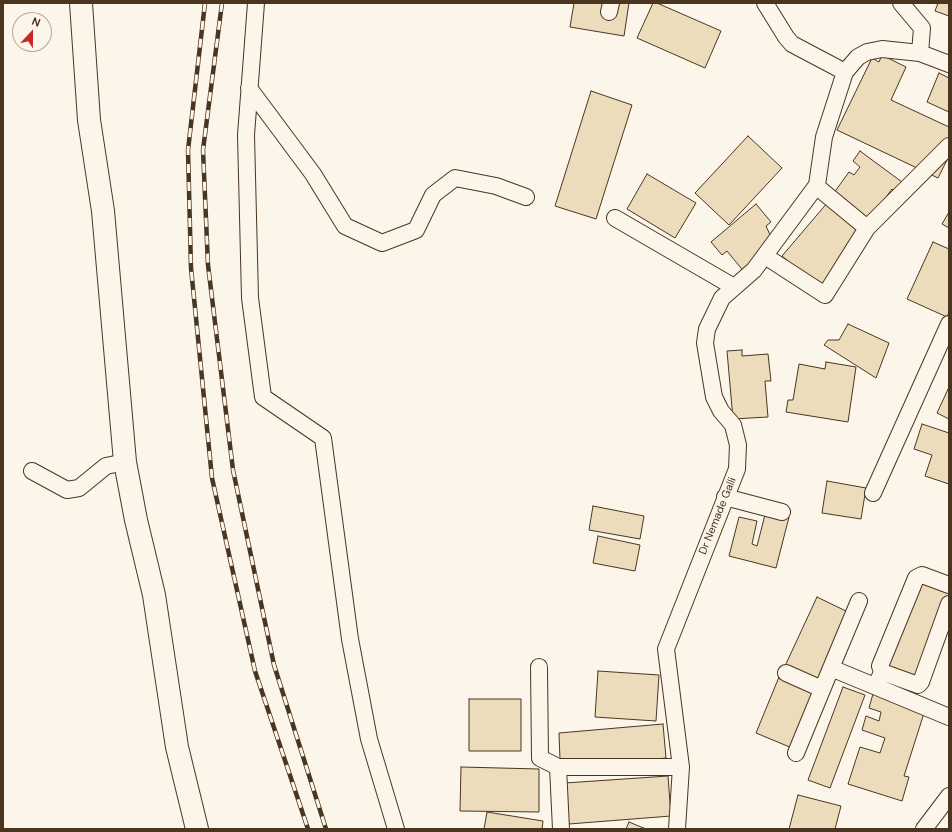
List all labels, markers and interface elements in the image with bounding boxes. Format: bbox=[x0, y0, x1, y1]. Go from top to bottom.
north arrow bbox=[12, 12, 52, 52]
text: N bbox=[30, 14, 42, 30]
street label: Dr Nemade Galli bbox=[696, 475, 740, 557]

